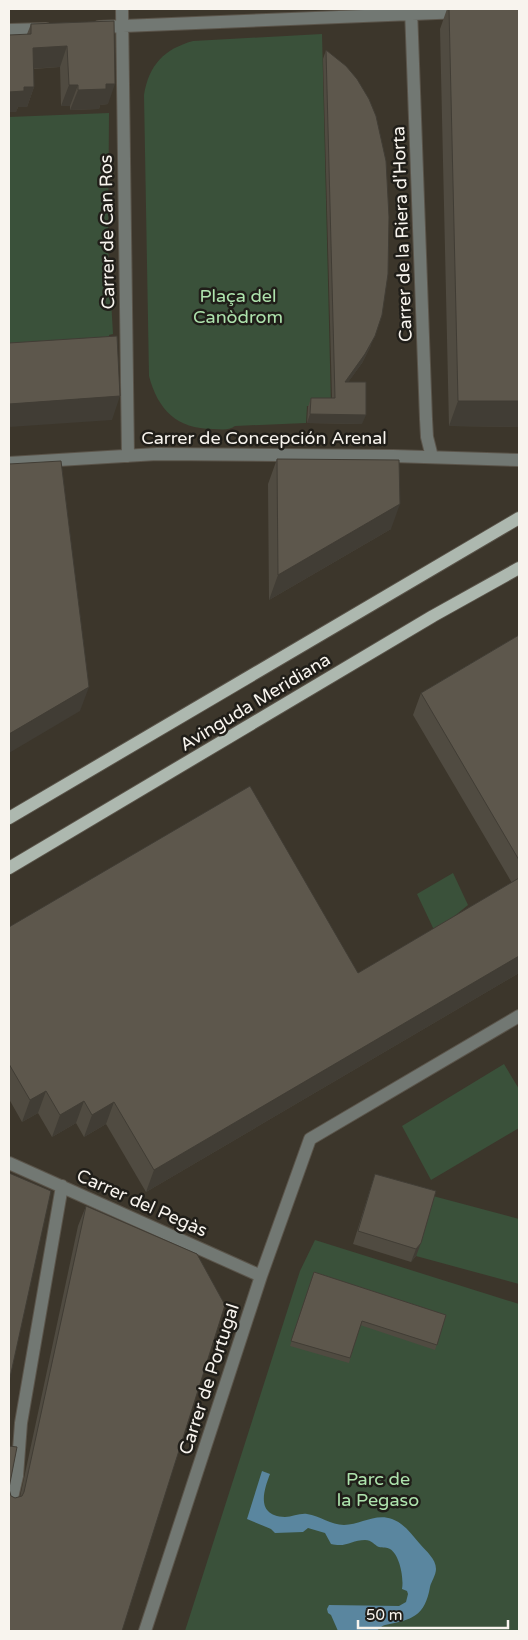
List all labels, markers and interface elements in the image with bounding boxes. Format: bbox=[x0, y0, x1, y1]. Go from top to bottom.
street label: Carrer de la Riera d'Horta bbox=[387, 126, 417, 342]
street label: Carrer de Can Ros bbox=[95, 154, 119, 310]
park label: Plaça del Canòdrom bbox=[193, 285, 283, 328]
street label: Carrer de Concepción Arenal bbox=[141, 427, 387, 449]
street label: Avinguda Meridiana bbox=[176, 648, 334, 756]
street label: Carrer del Pegàs bbox=[73, 1164, 211, 1242]
street label: Carrer de Portugal bbox=[174, 1301, 244, 1457]
park label: Parc de la Pegaso bbox=[337, 1468, 419, 1511]
scale bar bbox=[358, 1598, 508, 1630]
text: 50 m bbox=[366, 1606, 403, 1624]

